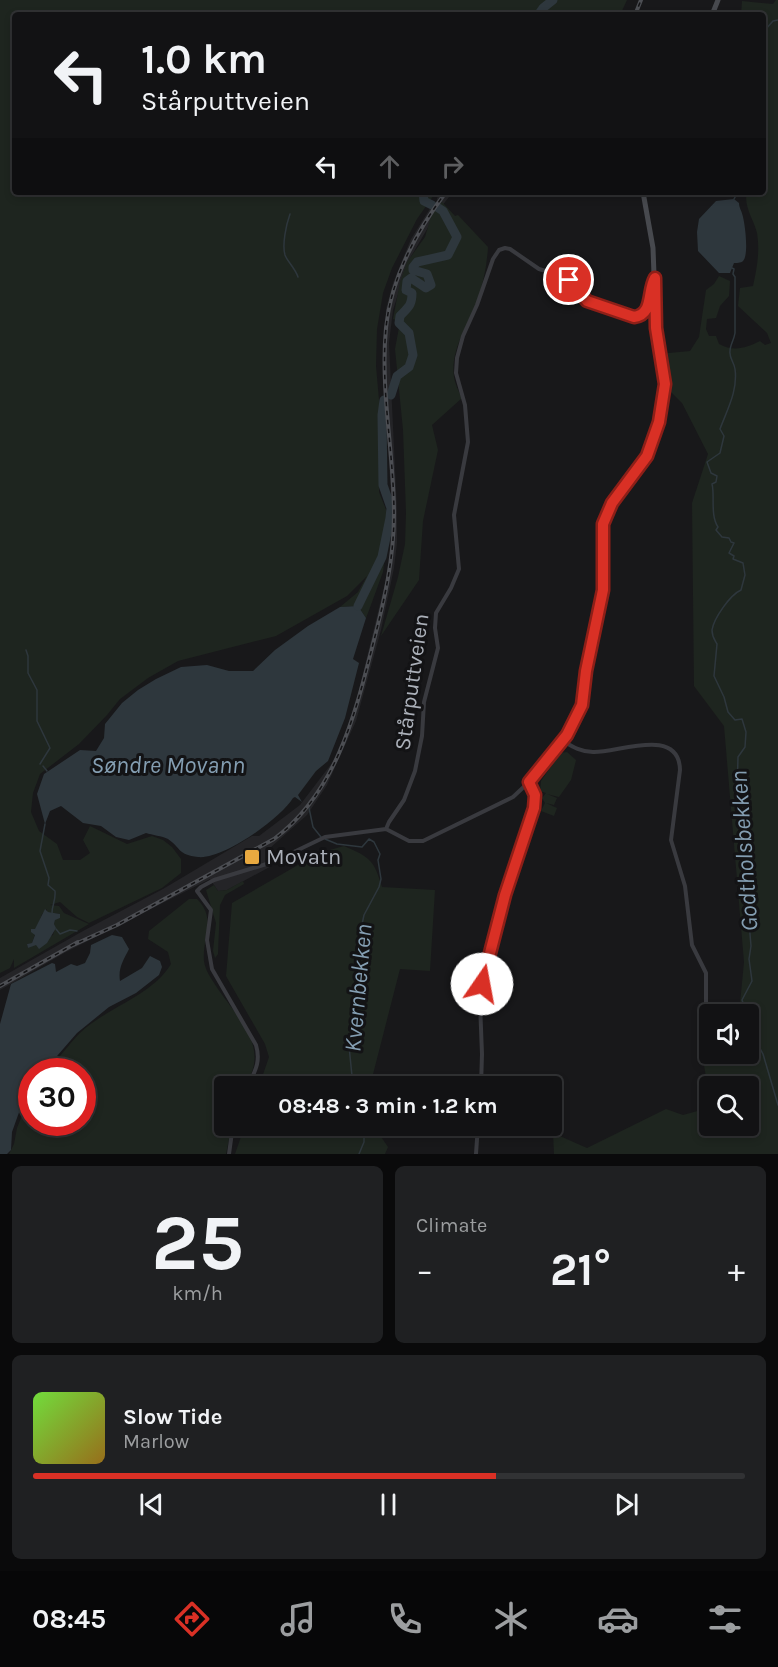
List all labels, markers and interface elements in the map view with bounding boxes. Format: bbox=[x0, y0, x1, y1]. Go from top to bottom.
text: 1.0 km bbox=[141, 34, 267, 84]
icon: left bbox=[42, 36, 120, 114]
text: Stårputtveien bbox=[141, 85, 310, 117]
icon: left bbox=[310, 150, 343, 183]
icon: ahead bbox=[373, 150, 406, 183]
icon: right bbox=[436, 150, 469, 183]
pin bbox=[543, 254, 594, 305]
icon: arrive bbox=[552, 263, 585, 296]
street label: Stårputtveien bbox=[390, 612, 434, 752]
water label: Søndre Movann bbox=[91, 751, 245, 779]
water label: Godtholsbekken bbox=[724, 770, 764, 932]
place label: Movatn bbox=[266, 844, 341, 870]
marker: Movatn bbox=[243, 848, 261, 866]
water label: Kvernbekken bbox=[338, 923, 378, 1053]
position arrow bbox=[450, 952, 514, 1016]
map controls bbox=[699, 1004, 759, 1136]
button: sound bbox=[699, 1004, 759, 1064]
speed limit sign: 30 bbox=[18, 1058, 96, 1136]
button: search bbox=[699, 1076, 759, 1136]
text: 08:48 · 3 min · 1.2 km bbox=[278, 1093, 498, 1119]
text: 25 bbox=[151, 1197, 244, 1289]
text: Climate bbox=[416, 1214, 487, 1237]
text: 21° bbox=[550, 1244, 611, 1296]
text: − bbox=[416, 1251, 433, 1289]
text: + bbox=[728, 1251, 745, 1289]
text: km/h bbox=[172, 1282, 223, 1305]
text: Slow Tide bbox=[123, 1404, 223, 1430]
text: Marlow bbox=[123, 1430, 189, 1453]
icon: previous bbox=[135, 1488, 168, 1521]
icon: pause bbox=[372, 1488, 405, 1521]
icon: next bbox=[610, 1488, 643, 1521]
icon: directions bbox=[171, 1598, 213, 1640]
icon: music bbox=[277, 1598, 319, 1640]
icon: phone bbox=[384, 1598, 426, 1640]
icon: climate bbox=[490, 1598, 532, 1640]
icon: car bbox=[597, 1598, 639, 1640]
icon: filters bbox=[704, 1598, 746, 1640]
text: 08:45 bbox=[32, 1603, 106, 1635]

